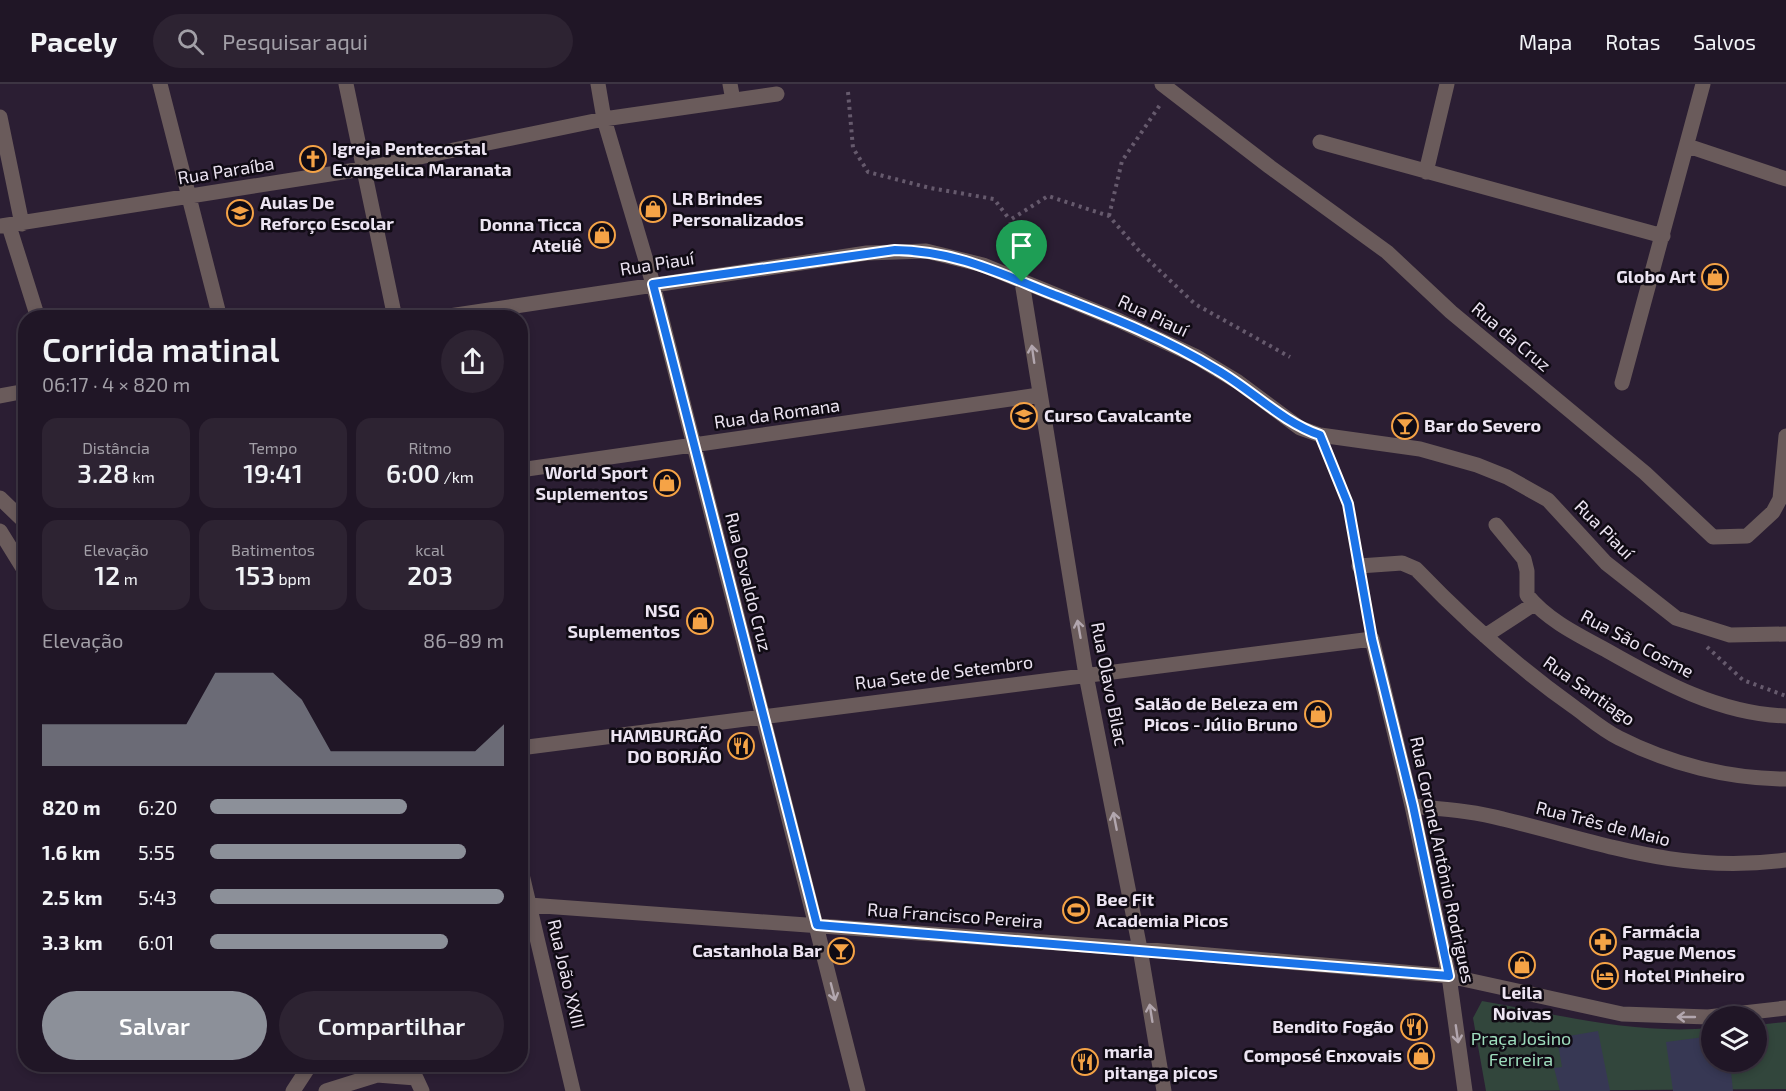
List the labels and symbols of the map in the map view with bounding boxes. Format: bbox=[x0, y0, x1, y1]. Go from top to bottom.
place label: Igreja Pentecostal Evangelica Maranata bbox=[332, 137, 512, 180]
church icon: Igreja Pentecostal Evangelica Maranata bbox=[298, 144, 328, 174]
street label: Rua Paraíba bbox=[176, 152, 276, 188]
place label: LR Brindes Personalizados bbox=[672, 187, 804, 230]
place label: Aulas De Reforço Escolar bbox=[260, 191, 394, 235]
shop icon: LR Brindes Personalizados bbox=[638, 194, 668, 224]
school or university icon: Aulas De Reforço Escolar bbox=[225, 198, 255, 228]
place label: Donna Ticca Ateliê bbox=[479, 213, 582, 256]
shop icon: Donna Ticca Ateliê bbox=[587, 220, 617, 250]
pin bbox=[996, 220, 1047, 282]
street label: Rua Piauí bbox=[618, 246, 696, 280]
shop icon: Globo Art bbox=[1700, 262, 1730, 292]
place label: Globo Art bbox=[1616, 265, 1697, 287]
street label: Rua Piauí bbox=[1115, 289, 1193, 341]
street label: Rua da Cruz bbox=[1468, 297, 1556, 376]
one-way arrow bbox=[1027, 345, 1038, 365]
street label: Rua da Romana bbox=[713, 393, 841, 433]
school or university icon: Curso Cavalcante bbox=[1009, 401, 1039, 431]
place label: Curso Cavalcante bbox=[1044, 404, 1192, 426]
bar icon: Bar do Severo bbox=[1390, 411, 1420, 441]
place label: Bar do Severo bbox=[1424, 414, 1541, 436]
place label: World Sport Suplementos bbox=[536, 461, 649, 504]
shop icon: World Sport Suplementos bbox=[652, 468, 682, 498]
street label: Rua Piauí bbox=[1570, 495, 1639, 564]
street label: Rua Osvaldo Cruz bbox=[721, 510, 777, 654]
place label: NSG Suplementos bbox=[568, 599, 680, 642]
street label: Rua São Cosme bbox=[1577, 604, 1698, 682]
shop icon: NSG Suplementos bbox=[685, 606, 715, 636]
one-way arrow bbox=[1073, 620, 1084, 640]
street label: Rua Olavo Bilac bbox=[1087, 620, 1133, 748]
street label: Rua Sete de Setembro bbox=[854, 650, 1034, 694]
street label: Rua Santiago bbox=[1539, 650, 1640, 730]
place label: Salão de Beleza em Picos - Júlio Bruno bbox=[1134, 692, 1298, 735]
shop icon: Salão de Beleza em Picos - Júlio Bruno bbox=[1303, 699, 1333, 729]
place label: HAMBURGÃO DO BORJÃO bbox=[610, 724, 722, 767]
restaurant icon: HAMBURGÃO DO BORJÃO bbox=[726, 731, 756, 761]
street label: Rua Coronel Antônio Rodrigues bbox=[1406, 734, 1480, 985]
street label: Rua Três de Maio bbox=[1534, 796, 1673, 850]
one-way arrow bbox=[1109, 812, 1120, 831]
place label: Bee Fit Academia Picos bbox=[1096, 888, 1228, 931]
sports icon: Bee Fit Academia Picos bbox=[1061, 895, 1091, 925]
street label: Rua Francisco Pereira bbox=[867, 898, 1044, 932]
street label: Rua João XXIII bbox=[544, 917, 590, 1031]
place label: Farmácia Pague Menos bbox=[1622, 920, 1736, 963]
pharmacy icon: Farmácia Pague Menos bbox=[1588, 927, 1618, 957]
bar icon: Castanhola Bar bbox=[826, 936, 856, 966]
place label: Castanhola Bar bbox=[692, 939, 822, 961]
shop icon: Leila Noivas bbox=[1507, 950, 1537, 980]
hotel icon: Hotel Pinheiro bbox=[1590, 961, 1620, 991]
place label: Hotel Pinheiro bbox=[1624, 964, 1745, 986]
place label: Leila Noivas bbox=[1493, 981, 1551, 1024]
one-way arrow bbox=[828, 982, 840, 1001]
one-way arrow bbox=[1145, 1003, 1156, 1023]
one-way arrow bbox=[1677, 1011, 1697, 1023]
restaurant icon: Bendito Fogão bbox=[1399, 1012, 1429, 1042]
place label: Bendito Fogão bbox=[1272, 1015, 1394, 1037]
one-way arrow bbox=[1451, 1023, 1462, 1043]
park label: Praça Josino Ferreira bbox=[1471, 1027, 1571, 1070]
place label: maria pitanga picos bbox=[1104, 1040, 1218, 1083]
shop icon: Composé Enxovais bbox=[1406, 1041, 1436, 1071]
place label: Composé Enxovais bbox=[1243, 1044, 1402, 1066]
restaurant icon: maria pitanga picos bbox=[1070, 1047, 1100, 1077]

